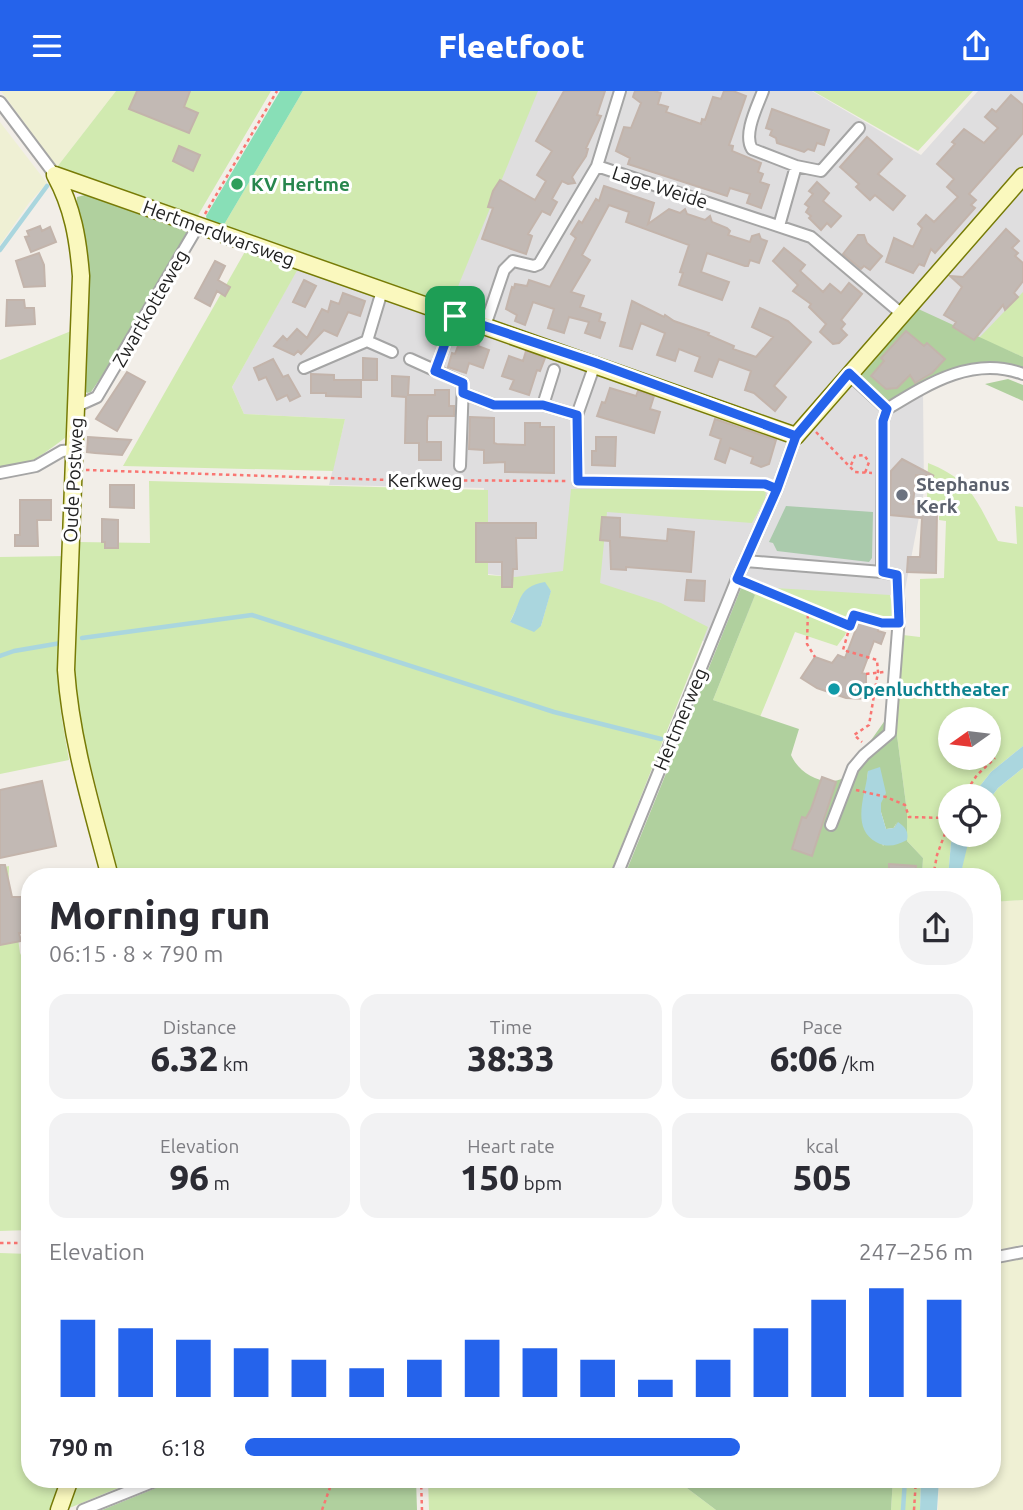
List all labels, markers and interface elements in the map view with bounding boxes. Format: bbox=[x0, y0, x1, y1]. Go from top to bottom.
icon: menu bbox=[28, 27, 66, 65]
icon: share bbox=[957, 27, 995, 65]
text: Fleetfoot bbox=[438, 28, 585, 64]
street label: Lage Weide bbox=[609, 161, 711, 213]
place label: KV Hertme bbox=[251, 173, 350, 195]
marker: KV Hertme bbox=[229, 176, 245, 192]
street label: Hertmerdwarsweg bbox=[140, 195, 298, 271]
street label: Zwartkotteweg bbox=[108, 246, 192, 370]
pin bbox=[425, 286, 485, 346]
icon: arrive bbox=[436, 297, 474, 335]
street label: Oude Postweg bbox=[59, 417, 87, 543]
street label: Kerkweg bbox=[388, 469, 462, 491]
place label: Stephanus Kerk bbox=[916, 473, 1010, 517]
marker: Stephanus Kerk bbox=[894, 487, 910, 503]
street label: Hertmerweg bbox=[649, 665, 711, 773]
place label: Openluchttheater bbox=[848, 678, 1009, 700]
marker: Openluchttheater bbox=[826, 681, 842, 697]
north arrow bbox=[938, 707, 1001, 770]
map controls bbox=[938, 707, 1001, 847]
button: locate bbox=[938, 784, 1001, 847]
button: share bbox=[899, 891, 973, 965]
text: Morning run bbox=[49, 894, 270, 936]
text: 06:15 · 8 × 790 m bbox=[49, 941, 223, 966]
text: Distance bbox=[163, 1016, 236, 1038]
text: Time bbox=[490, 1016, 532, 1038]
text: Pace bbox=[802, 1016, 842, 1038]
text: 6.32 bbox=[151, 1038, 218, 1078]
text: 38:33 bbox=[467, 1038, 555, 1078]
text: 6:06 bbox=[770, 1038, 838, 1078]
text: km bbox=[218, 1053, 249, 1075]
text: /km bbox=[838, 1053, 875, 1075]
text: Elevation bbox=[160, 1135, 239, 1157]
text: Heart rate bbox=[467, 1135, 555, 1157]
text: kcal bbox=[806, 1135, 839, 1157]
text: 96 bbox=[170, 1157, 209, 1197]
text: 150 bbox=[460, 1157, 519, 1197]
text: 505 bbox=[793, 1157, 852, 1197]
text: m bbox=[209, 1172, 230, 1194]
text: bpm bbox=[519, 1172, 562, 1194]
text: Elevation bbox=[49, 1239, 145, 1264]
text: 247–256 m bbox=[859, 1239, 973, 1264]
text: 790 m bbox=[49, 1435, 113, 1460]
text: 6:18 bbox=[161, 1435, 206, 1460]

